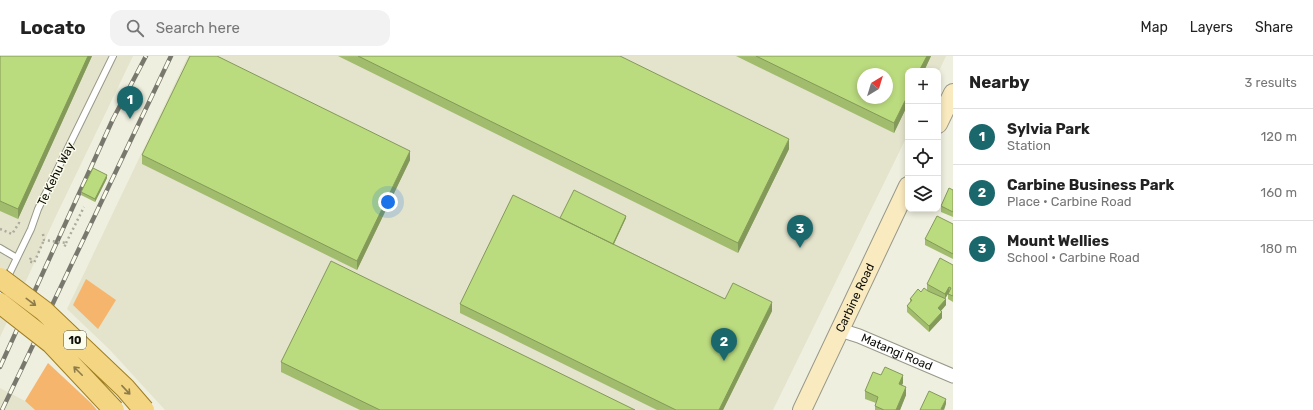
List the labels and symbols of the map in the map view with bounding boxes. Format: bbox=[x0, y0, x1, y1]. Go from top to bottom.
north arrow bbox=[857, 68, 893, 104]
pin: 1 bbox=[117, 86, 143, 119]
street label: Te Kehu Way bbox=[35, 140, 78, 208]
your location bbox=[378, 192, 398, 212]
pin: 3 bbox=[787, 215, 813, 248]
street label: Carbine Road bbox=[833, 261, 877, 335]
one-way arrow bbox=[26, 297, 37, 306]
pin: 2 bbox=[711, 328, 737, 361]
road number: 10 bbox=[64, 331, 86, 349]
street label: Matangi Road bbox=[859, 331, 935, 373]
one-way arrow bbox=[73, 366, 83, 376]
one-way arrow bbox=[121, 385, 131, 395]

